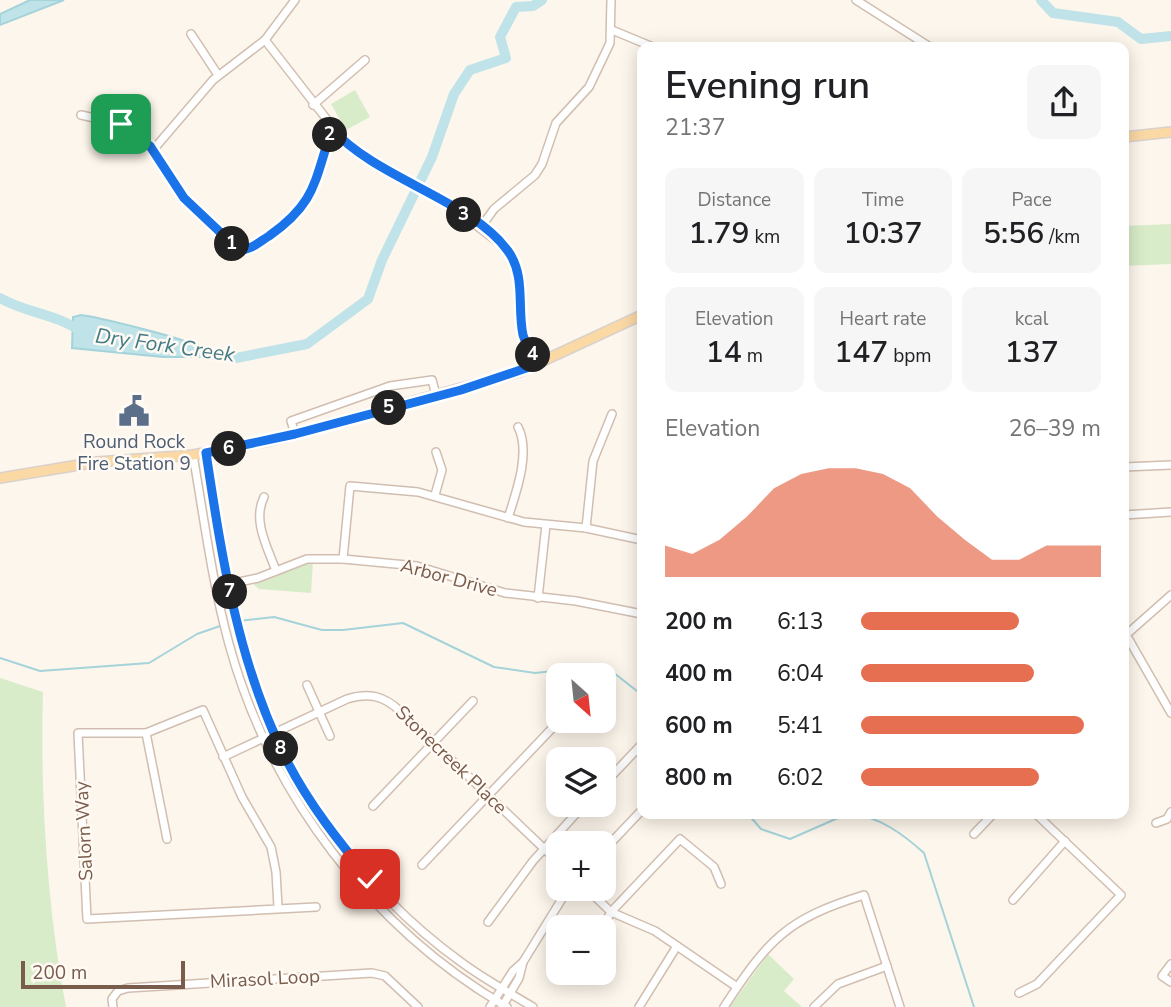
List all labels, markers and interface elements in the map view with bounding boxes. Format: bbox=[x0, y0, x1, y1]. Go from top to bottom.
text: Evening run bbox=[665, 60, 870, 111]
button: share bbox=[1027, 65, 1101, 139]
pin bbox=[91, 94, 151, 154]
icon: arrive bbox=[102, 105, 140, 143]
text: 21:37 bbox=[665, 112, 725, 143]
pin: 2 bbox=[312, 118, 348, 152]
text: 2 bbox=[324, 121, 335, 147]
text: Distance bbox=[697, 187, 771, 213]
text: Time bbox=[862, 187, 904, 213]
text: Pace bbox=[1011, 187, 1052, 213]
pin: 3 bbox=[447, 198, 482, 232]
text: 3 bbox=[458, 201, 469, 227]
text: 1.79 bbox=[688, 213, 750, 254]
text: 10:37 bbox=[843, 213, 923, 254]
text: 5:56 bbox=[983, 213, 1044, 254]
text: km bbox=[750, 224, 780, 250]
text: /km bbox=[1044, 224, 1080, 250]
pin: 1 bbox=[215, 226, 250, 262]
text: 1 bbox=[226, 230, 237, 256]
text: Elevation bbox=[695, 306, 774, 332]
text: Heart rate bbox=[840, 306, 926, 332]
text: kcal bbox=[1015, 306, 1049, 332]
water label: Dry Fork Creek bbox=[93, 321, 237, 369]
text: 14 bbox=[706, 332, 742, 373]
text: 147 bbox=[834, 332, 888, 373]
text: 137 bbox=[1005, 332, 1059, 373]
pin: 4 bbox=[516, 338, 550, 372]
text: 4 bbox=[527, 341, 538, 367]
text: m bbox=[742, 343, 763, 369]
text: bpm bbox=[888, 343, 932, 369]
pin: 5 bbox=[372, 390, 406, 426]
public building icon: Round Rock Fire Station 9 bbox=[117, 394, 151, 428]
text: 5 bbox=[383, 394, 394, 420]
text: Elevation bbox=[665, 413, 760, 444]
text: 26–39 m bbox=[1009, 413, 1101, 444]
place label: Round Rock Fire Station 9 bbox=[77, 429, 191, 477]
pin: 6 bbox=[212, 432, 246, 466]
text: 6 bbox=[223, 435, 234, 461]
street label: Arbor Drive bbox=[398, 553, 500, 603]
pin: 7 bbox=[212, 574, 247, 610]
text: 7 bbox=[224, 578, 235, 604]
text: 200 m bbox=[665, 606, 733, 637]
text: 6:13 bbox=[777, 606, 824, 637]
text: 400 m bbox=[665, 658, 733, 689]
text: 6:04 bbox=[777, 658, 824, 689]
north arrow bbox=[546, 663, 616, 733]
map controls bbox=[546, 663, 616, 985]
street label: Stonecreek Place bbox=[389, 700, 513, 820]
text: 600 m bbox=[665, 710, 733, 741]
text: 5:41 bbox=[777, 710, 824, 741]
pin: 8 bbox=[264, 732, 298, 766]
text: 8 bbox=[275, 735, 286, 761]
button: layers bbox=[546, 747, 616, 817]
text: 800 m bbox=[665, 762, 733, 793]
text: 6:02 bbox=[777, 762, 824, 793]
street label: Salorn Way bbox=[68, 780, 100, 882]
button: + bbox=[546, 831, 616, 901]
pin bbox=[340, 849, 400, 909]
icon: check bbox=[351, 860, 389, 898]
button: − bbox=[546, 915, 616, 985]
scale bar bbox=[21, 958, 186, 990]
text: 200 m bbox=[32, 960, 87, 986]
street label: Mirasol Loop bbox=[209, 963, 321, 995]

